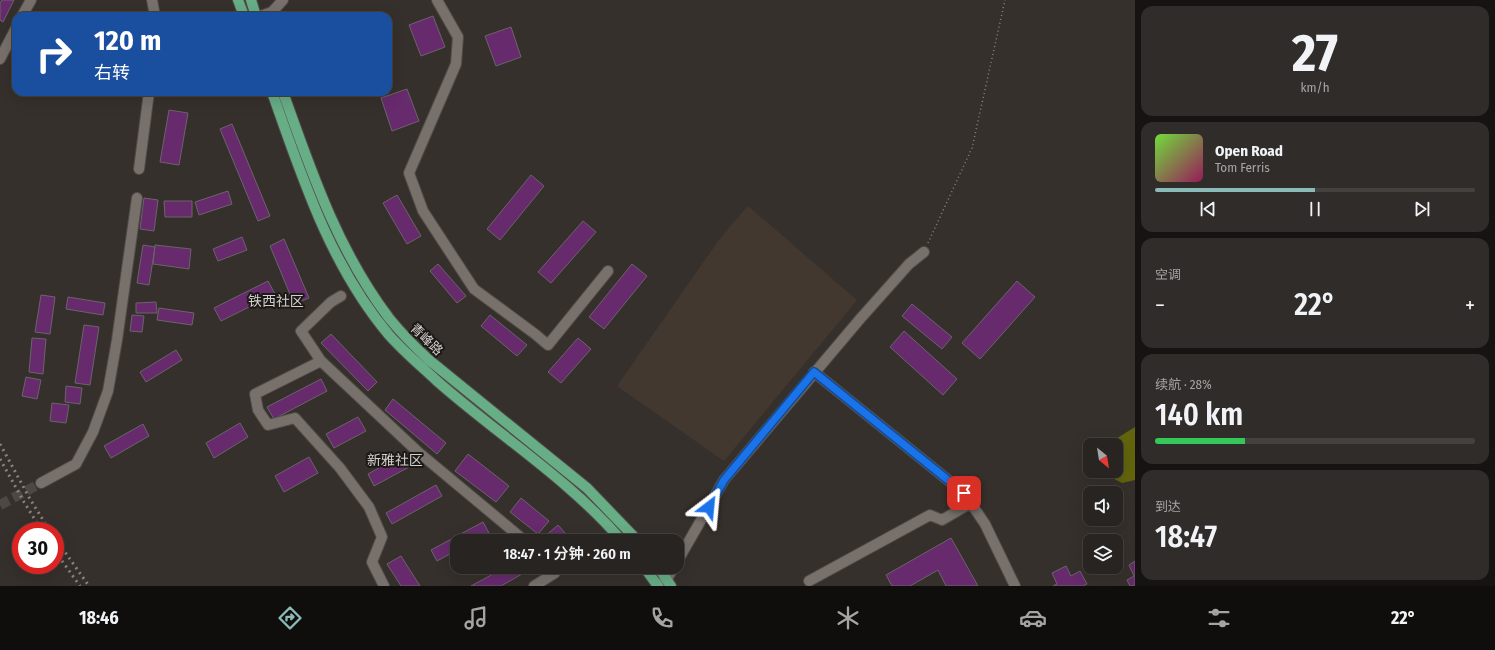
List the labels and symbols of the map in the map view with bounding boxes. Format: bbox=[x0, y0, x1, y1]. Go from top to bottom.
district label: 铁西社区 bbox=[248, 293, 304, 310]
street label: 青峰路 bbox=[407, 320, 446, 358]
north arrow bbox=[1083, 438, 1123, 478]
district label: 新雅社区 bbox=[367, 452, 423, 469]
pin bbox=[947, 476, 981, 510]
position arrow bbox=[688, 486, 730, 528]
speed limit sign: 30 bbox=[12, 522, 64, 574]

